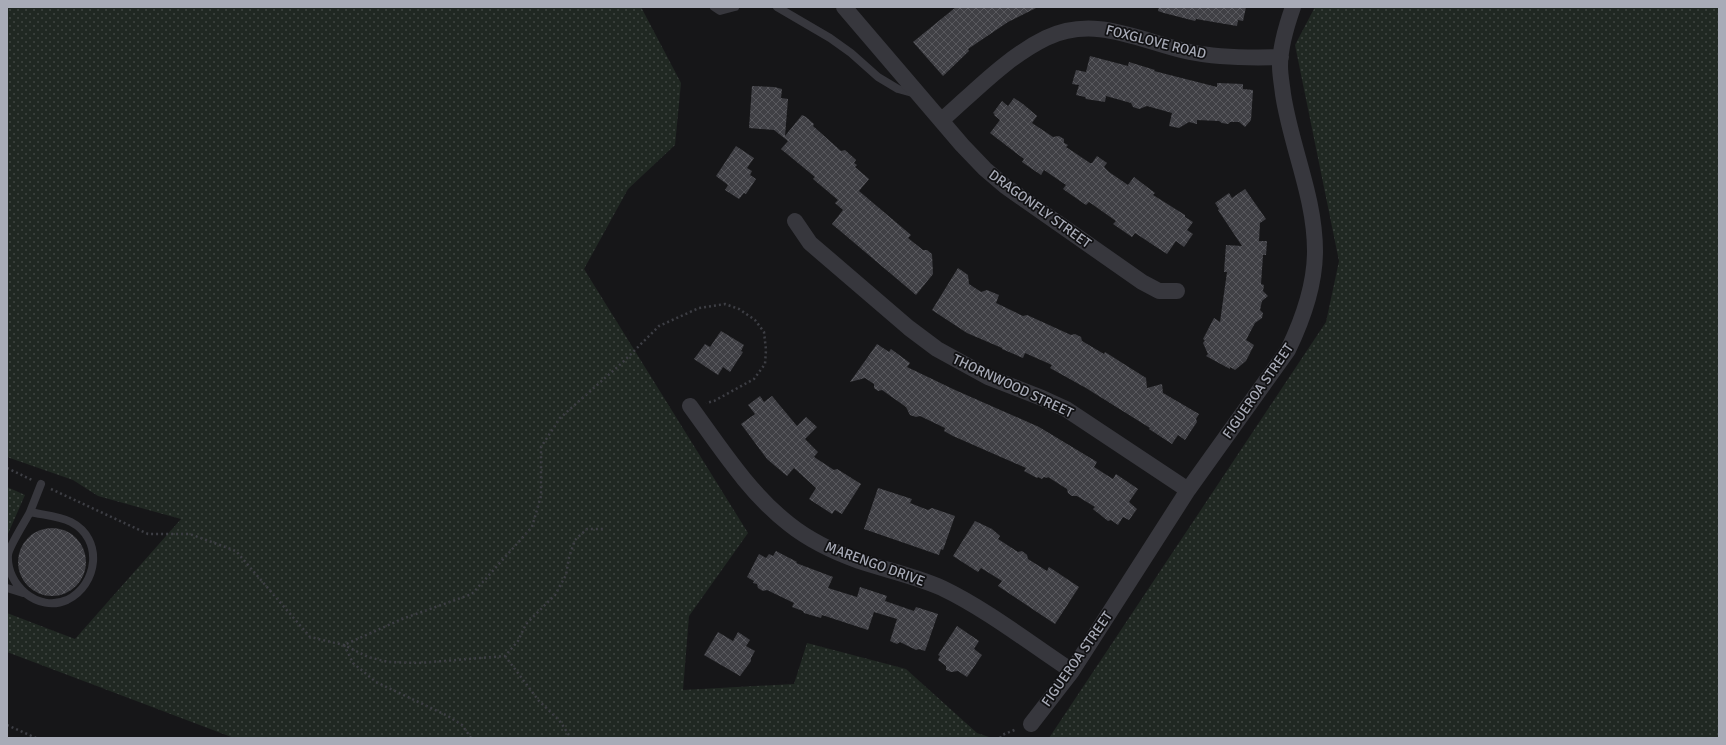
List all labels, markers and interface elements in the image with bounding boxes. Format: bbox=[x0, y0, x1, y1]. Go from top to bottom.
street label: FOXGLOVE ROAD bbox=[1104, 21, 1208, 63]
street label: DRAGONFLY STREET bbox=[986, 166, 1095, 252]
street label: FIGUEROA STREET bbox=[1219, 340, 1297, 442]
street label: THORNWOOD STREET bbox=[950, 351, 1076, 421]
street label: MARENGO DRIVE bbox=[823, 538, 927, 590]
street label: FIGUEROA STREET bbox=[1038, 608, 1116, 710]

